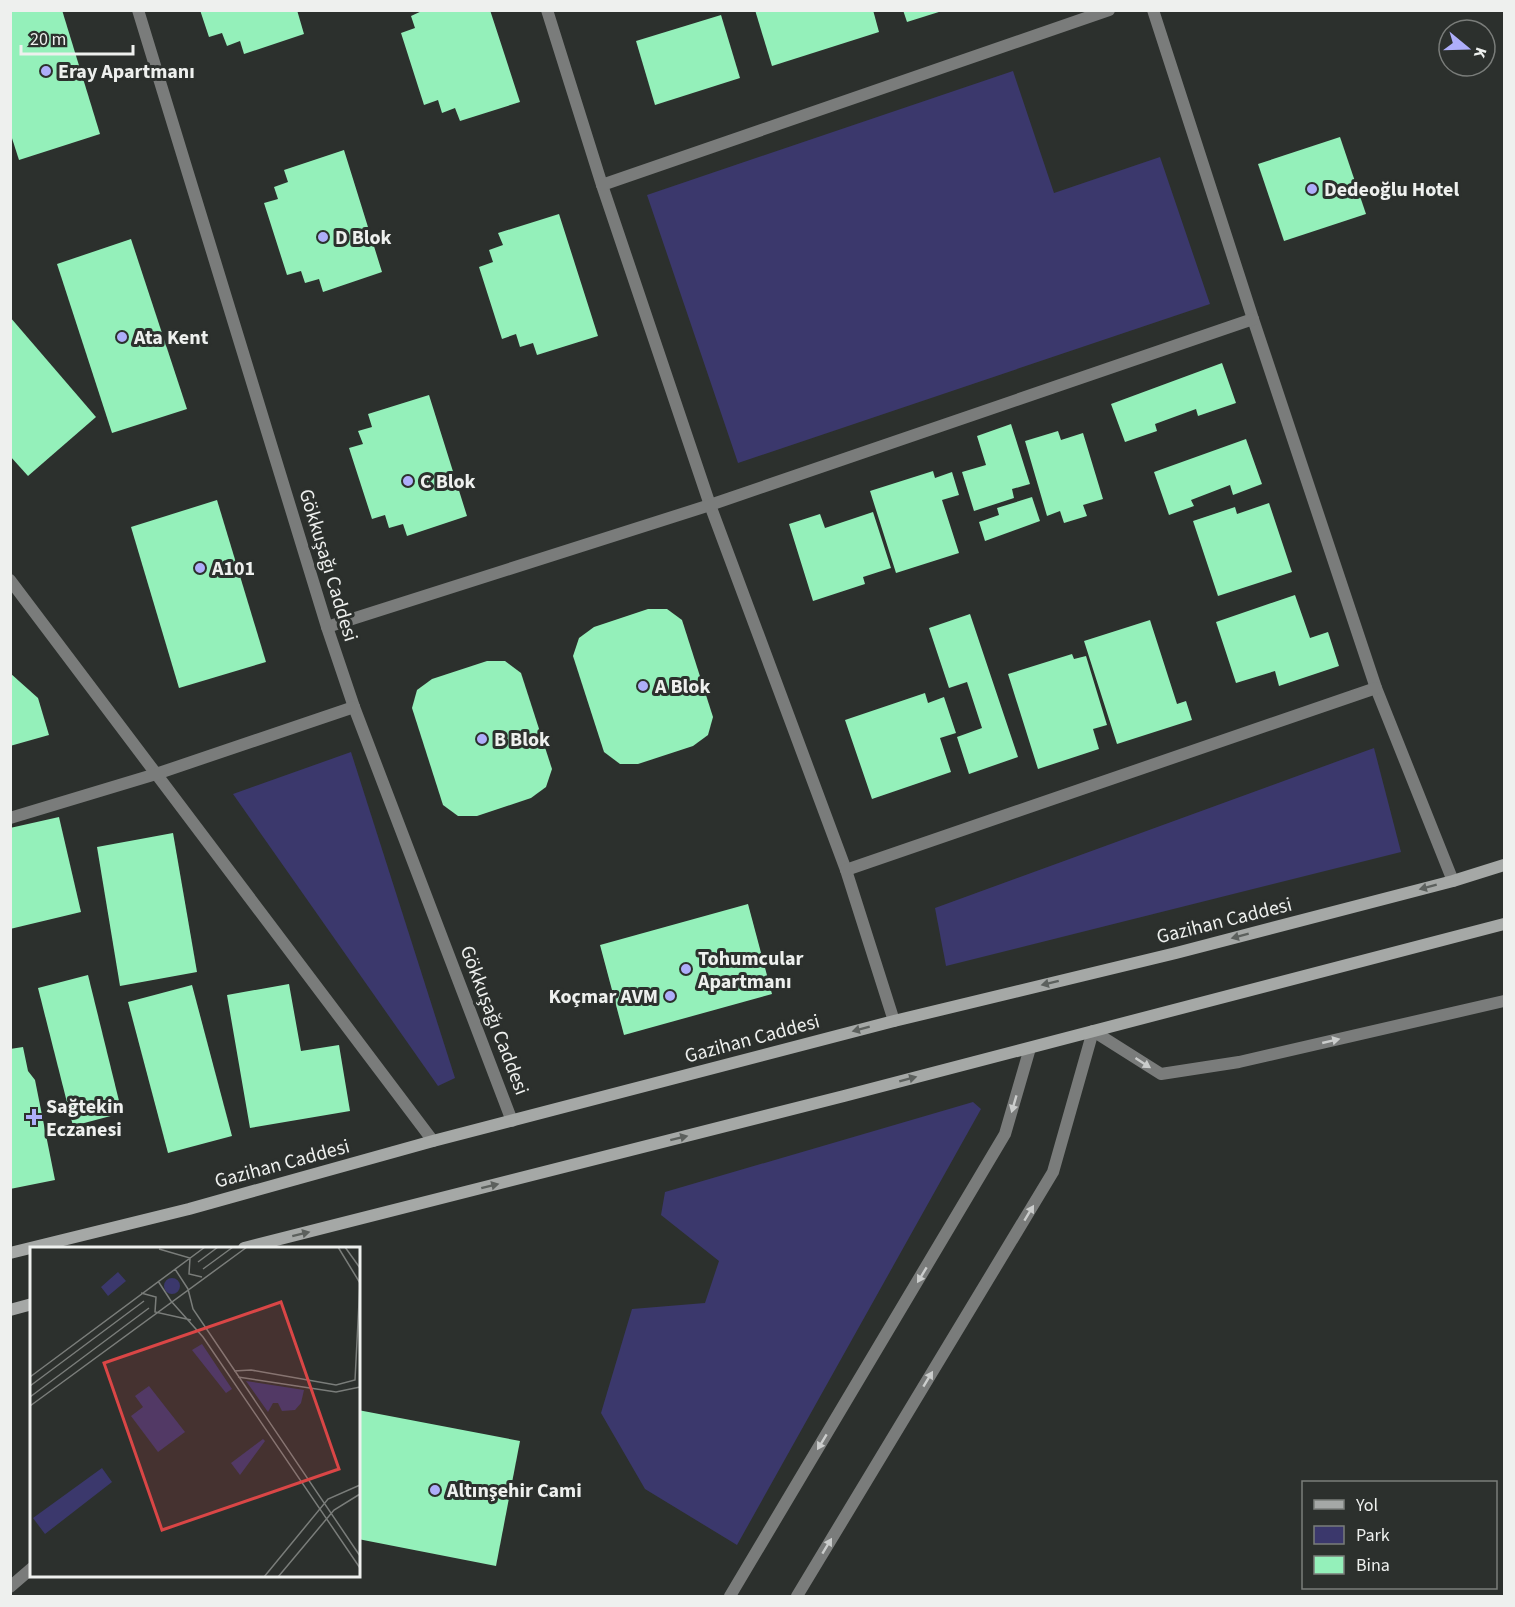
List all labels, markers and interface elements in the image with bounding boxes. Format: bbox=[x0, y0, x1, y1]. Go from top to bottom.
scale bar bbox=[21, 18, 134, 56]
north arrow bbox=[1437, 18, 1497, 78]
text: 20 m bbox=[30, 27, 66, 52]
text: K bbox=[1468, 44, 1492, 61]
place label: Eray Apartmanı bbox=[58, 58, 195, 86]
marker: Eray Apartmanı bbox=[39, 64, 53, 78]
place label: Dedeoğlu Hotel bbox=[1324, 176, 1459, 204]
marker: Dedeoğlu Hotel bbox=[1305, 182, 1319, 196]
place label: D Blok bbox=[335, 224, 392, 252]
marker: D Blok bbox=[316, 230, 330, 244]
place label: Ata Kent bbox=[133, 324, 209, 352]
marker: Ata Kent bbox=[115, 330, 129, 344]
place label: C Blok bbox=[420, 468, 476, 496]
marker: C Blok bbox=[401, 474, 415, 488]
street label: Gökkuşağı Caddesi bbox=[292, 486, 365, 645]
place label: A101 bbox=[211, 555, 255, 583]
marker: A101 bbox=[193, 561, 207, 575]
place label: A Blok bbox=[654, 673, 710, 701]
marker: A Blok bbox=[636, 679, 650, 693]
place label: B Blok bbox=[494, 726, 550, 754]
marker: B Blok bbox=[475, 732, 489, 746]
one-way arrow bbox=[1419, 883, 1437, 892]
street label: Gazihan Caddesi bbox=[1154, 891, 1295, 951]
one-way arrow bbox=[1230, 932, 1249, 942]
street label: Gökkuşağı Caddesi bbox=[453, 942, 535, 1099]
place label: Tohumcular Apartmanı bbox=[697, 945, 804, 996]
marker: Tohumcular Apartmanı bbox=[679, 962, 693, 976]
one-way arrow bbox=[1041, 979, 1060, 989]
place label: Koçmar AVM bbox=[549, 983, 658, 1011]
marker: Koçmar AVM bbox=[663, 989, 677, 1003]
street label: Gazihan Caddesi bbox=[682, 1007, 823, 1070]
one-way arrow bbox=[852, 1025, 870, 1035]
one-way arrow bbox=[1322, 1036, 1341, 1045]
one-way arrow bbox=[1134, 1057, 1151, 1068]
one-way arrow bbox=[899, 1074, 917, 1084]
place label: Sağtekin Eczanesi bbox=[46, 1093, 124, 1144]
one-way arrow bbox=[1009, 1095, 1018, 1113]
marker: Sağtekin Eczanesi bbox=[27, 1110, 41, 1124]
street label: Gazihan Caddesi bbox=[212, 1132, 353, 1195]
one-way arrow bbox=[670, 1133, 688, 1142]
one-way arrow bbox=[481, 1181, 499, 1190]
one-way arrow bbox=[1024, 1204, 1034, 1221]
one-way arrow bbox=[291, 1229, 310, 1239]
inset map bbox=[30, 1247, 360, 1577]
one-way arrow bbox=[916, 1267, 927, 1283]
one-way arrow bbox=[923, 1371, 934, 1387]
one-way arrow bbox=[817, 1434, 827, 1451]
place label: Altınşehir Cami bbox=[446, 1477, 582, 1505]
legend bbox=[1302, 1481, 1497, 1589]
marker: Altınşehir Cami bbox=[428, 1483, 442, 1497]
text: Yol bbox=[1355, 1493, 1378, 1518]
text: Park bbox=[1356, 1523, 1390, 1548]
one-way arrow bbox=[822, 1538, 833, 1554]
text: Bina bbox=[1356, 1553, 1390, 1578]

